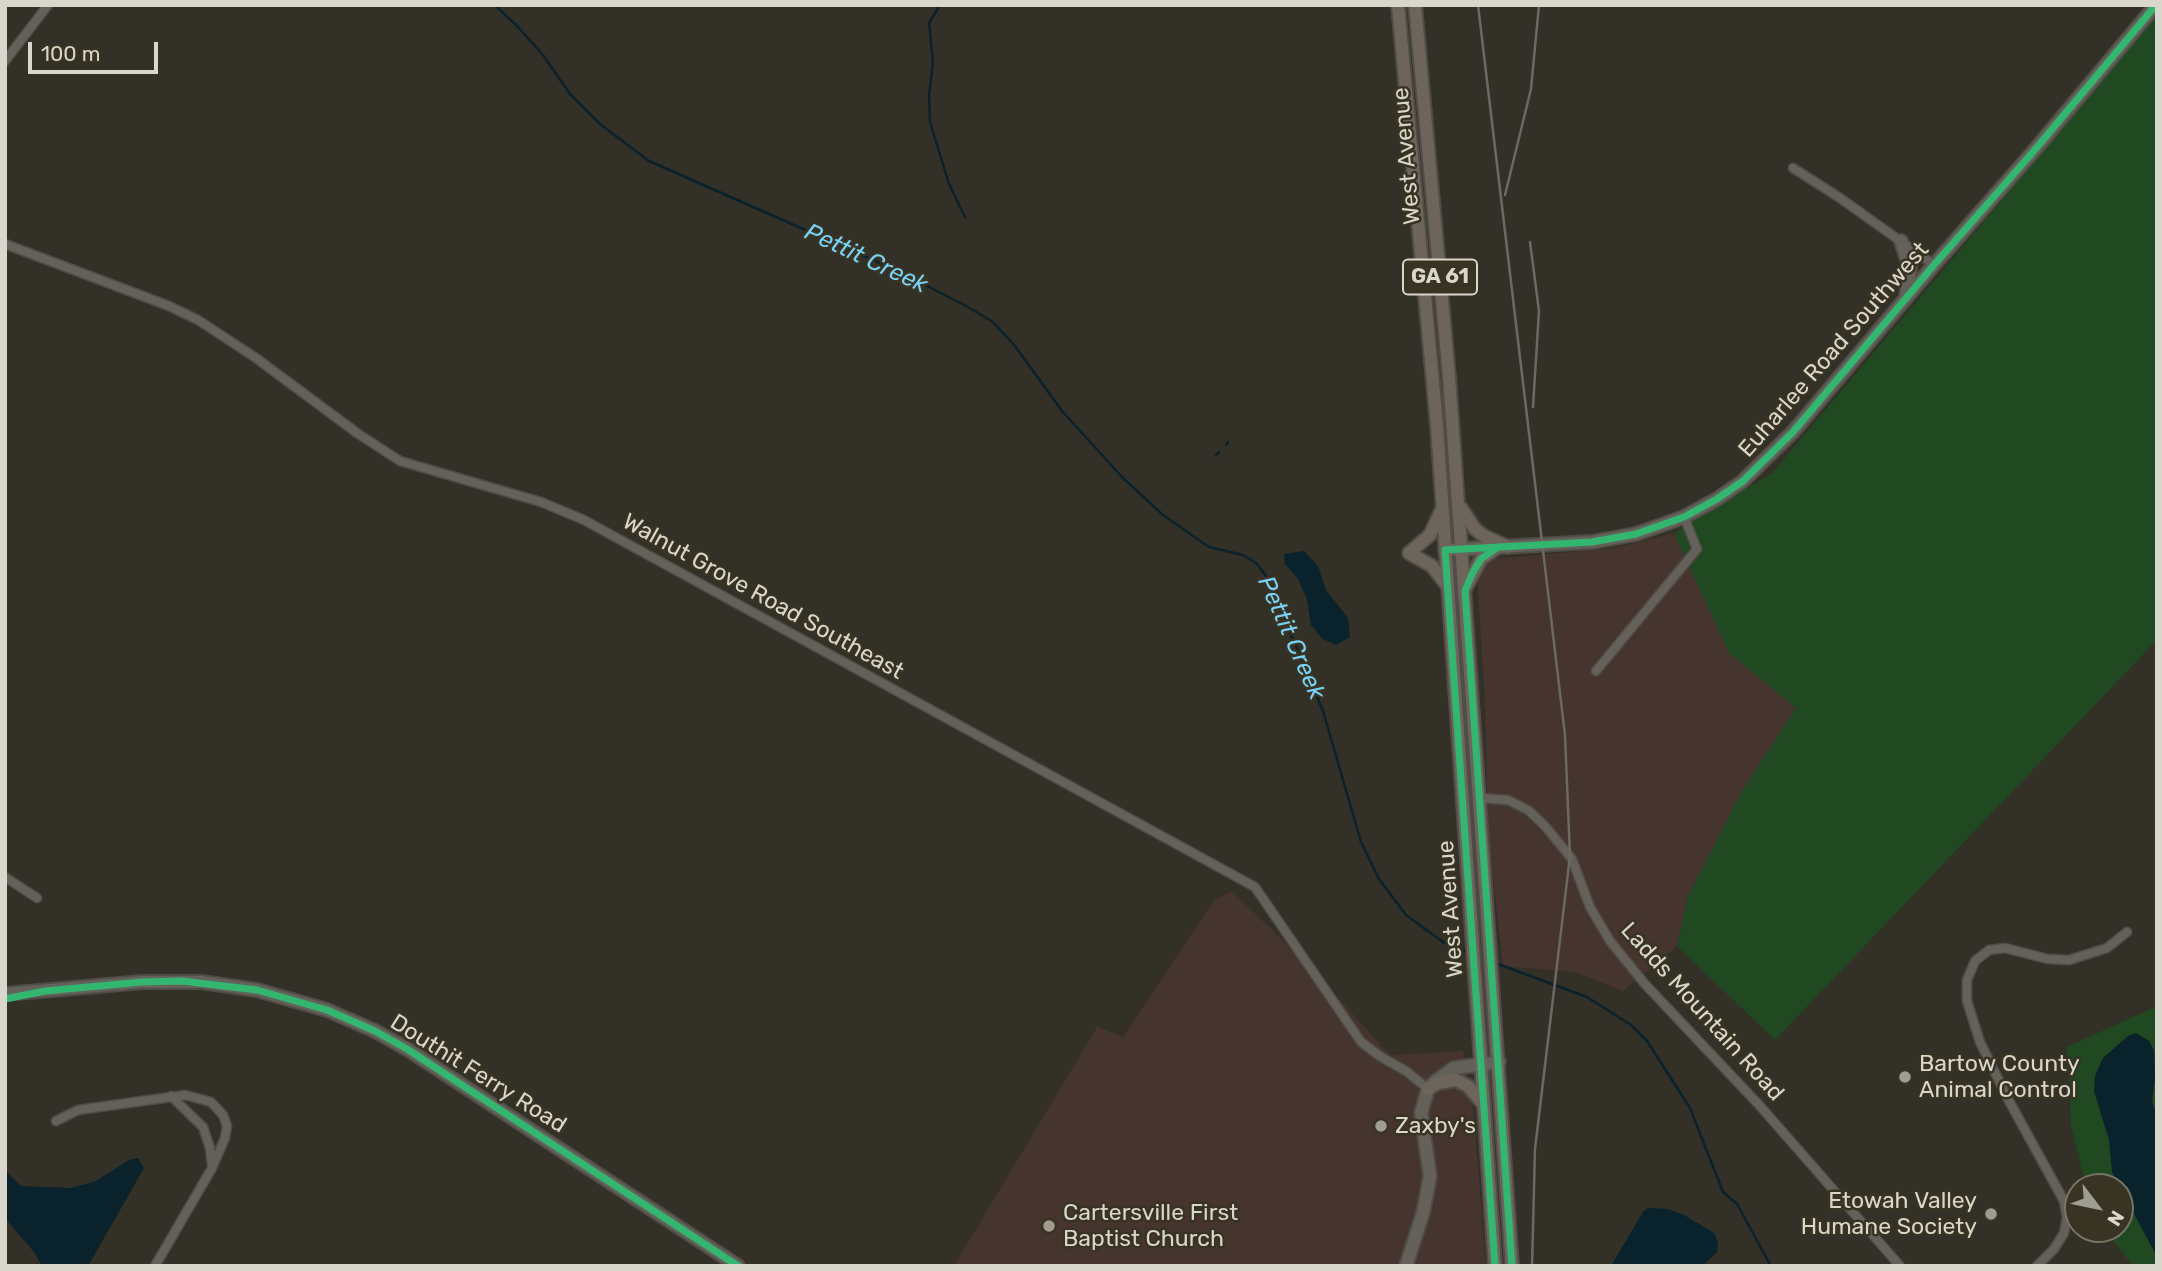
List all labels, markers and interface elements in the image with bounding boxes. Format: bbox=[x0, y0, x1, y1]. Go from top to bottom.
scale bar bbox=[32, 28, 161, 72]
text: 100 m bbox=[41, 41, 100, 66]
street label: West Avenue bbox=[1387, 86, 1427, 226]
water label: Pettit Creek bbox=[800, 218, 932, 300]
street label: Euharlee Road Southwest bbox=[1733, 237, 1935, 463]
road number: GA 61 bbox=[1403, 260, 1477, 294]
street label: Walnut Grove Road Southeast bbox=[618, 508, 908, 686]
water label: Pettit Creek bbox=[1251, 572, 1331, 704]
street label: West Avenue bbox=[1432, 839, 1470, 979]
street label: Ladds Mountain Road bbox=[1615, 917, 1789, 1107]
street label: Douthit Ferry Road bbox=[385, 1009, 571, 1139]
place label: Bartow County Animal Control bbox=[1919, 1050, 2080, 1104]
marker: Bartow County Animal Control bbox=[1897, 1069, 1913, 1085]
place label: Zaxby's bbox=[1395, 1112, 1476, 1140]
marker: Zaxby's bbox=[1373, 1118, 1389, 1134]
north arrow bbox=[2064, 1173, 2134, 1243]
place label: Etowah Valley Humane Society bbox=[1801, 1187, 1977, 1241]
place label: Cartersville First Baptist Church bbox=[1063, 1199, 1238, 1253]
marker: Etowah Valley Humane Society bbox=[1983, 1206, 1999, 1222]
text: N bbox=[2102, 1206, 2129, 1230]
marker: Cartersville First Baptist Church bbox=[1041, 1218, 1057, 1234]

